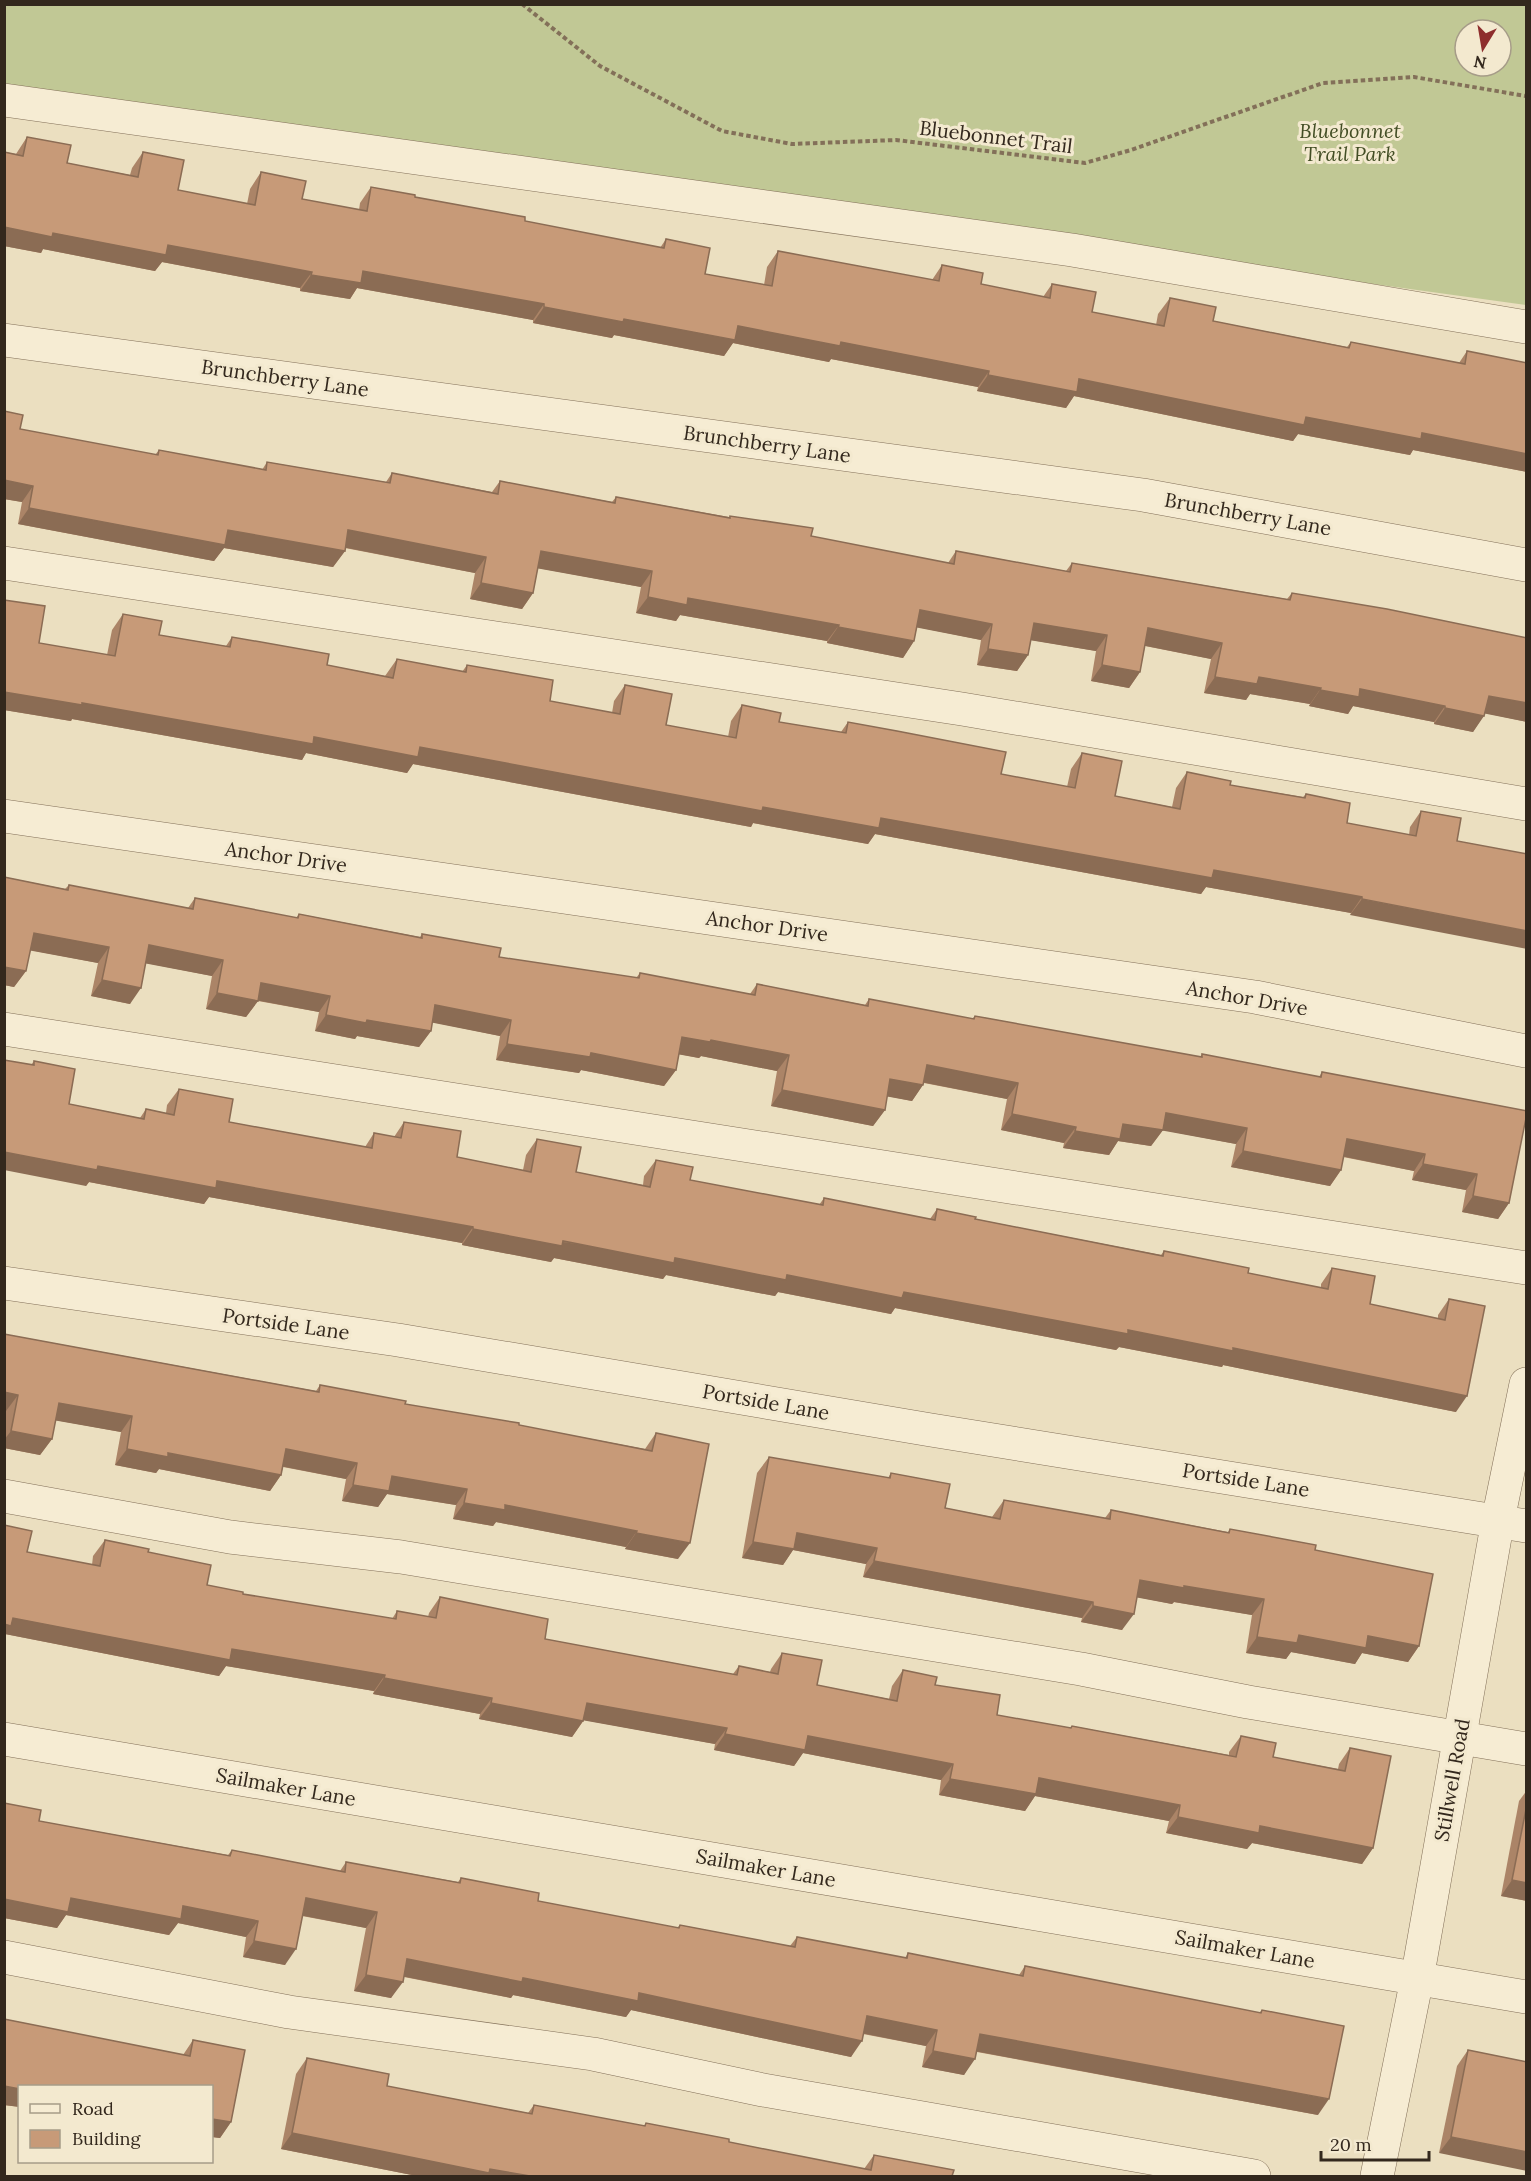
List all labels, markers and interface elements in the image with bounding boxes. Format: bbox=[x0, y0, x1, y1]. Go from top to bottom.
north arrow bbox=[1453, 18, 1513, 78]
text: N bbox=[1472, 52, 1488, 74]
street label: Bluebonnet Trail bbox=[918, 115, 1074, 158]
park label: Bluebonnet Trail Park bbox=[1299, 118, 1401, 166]
street label: Brunchberry Lane bbox=[200, 353, 371, 402]
street label: Brunchberry Lane bbox=[682, 419, 853, 468]
street label: Brunchberry Lane bbox=[1163, 487, 1334, 541]
street label: Anchor Drive bbox=[222, 835, 349, 877]
street label: Anchor Drive bbox=[703, 904, 830, 946]
street label: Anchor Drive bbox=[1183, 974, 1310, 1021]
street label: Portside Lane bbox=[221, 1302, 352, 1345]
street label: Portside Lane bbox=[701, 1378, 832, 1425]
street label: Portside Lane bbox=[1181, 1457, 1312, 1502]
street label: Stillwell Road bbox=[1428, 1716, 1475, 1843]
street label: Sailmaker Lane bbox=[214, 1762, 358, 1811]
street label: Sailmaker Lane bbox=[694, 1843, 838, 1892]
street label: Sailmaker Lane bbox=[1173, 1924, 1317, 1973]
legend bbox=[18, 2085, 213, 2163]
text: Road bbox=[72, 2097, 114, 2120]
scale bar bbox=[1321, 2124, 1429, 2162]
text: Building bbox=[72, 2127, 142, 2150]
text: 20 m bbox=[1330, 2133, 1372, 2156]

